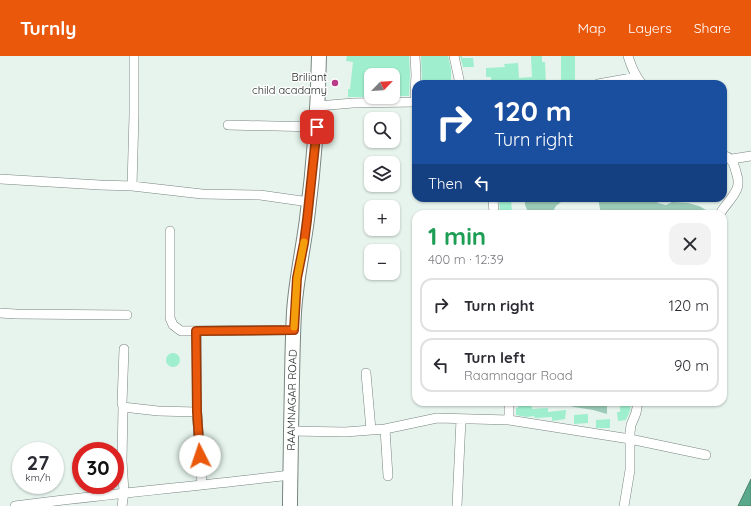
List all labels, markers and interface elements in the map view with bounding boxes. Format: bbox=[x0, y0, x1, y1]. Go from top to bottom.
text: Turnly bbox=[20, 16, 76, 40]
text: Map bbox=[577, 19, 606, 37]
text: Layers bbox=[628, 19, 672, 37]
text: Share bbox=[694, 19, 731, 37]
north arrow bbox=[364, 68, 400, 104]
map controls bbox=[364, 68, 400, 280]
place label: Briliant child acadamy bbox=[252, 70, 327, 97]
marker: Briliant child acadamy bbox=[330, 78, 340, 88]
text: 120 m bbox=[494, 93, 572, 128]
icon: right bbox=[428, 96, 480, 148]
pin bbox=[300, 110, 334, 144]
button: search bbox=[364, 112, 400, 148]
icon: arrive bbox=[306, 116, 328, 138]
text: Turn right bbox=[494, 128, 574, 151]
button: layers bbox=[364, 156, 400, 192]
icon: left bbox=[471, 172, 493, 194]
text: Then bbox=[428, 174, 463, 193]
button: + bbox=[364, 200, 400, 236]
text: 1 min bbox=[428, 221, 486, 251]
button: close bbox=[669, 223, 711, 265]
button: − bbox=[364, 244, 400, 280]
text: 400 m · 12:39 bbox=[428, 251, 504, 267]
icon: right bbox=[430, 294, 452, 316]
text: Turn right bbox=[464, 296, 535, 315]
text: 120 m bbox=[668, 296, 709, 315]
text: Turn left bbox=[464, 348, 526, 367]
street label: RAAMNAGAR ROAD bbox=[284, 349, 300, 451]
icon: left bbox=[430, 354, 452, 376]
text: 90 m bbox=[674, 356, 709, 375]
text: Raamnagar Road bbox=[464, 367, 573, 383]
position arrow bbox=[179, 435, 221, 477]
speed limit sign: 30 bbox=[72, 442, 124, 494]
text: 27 bbox=[27, 450, 49, 475]
text: km/h bbox=[25, 471, 51, 484]

